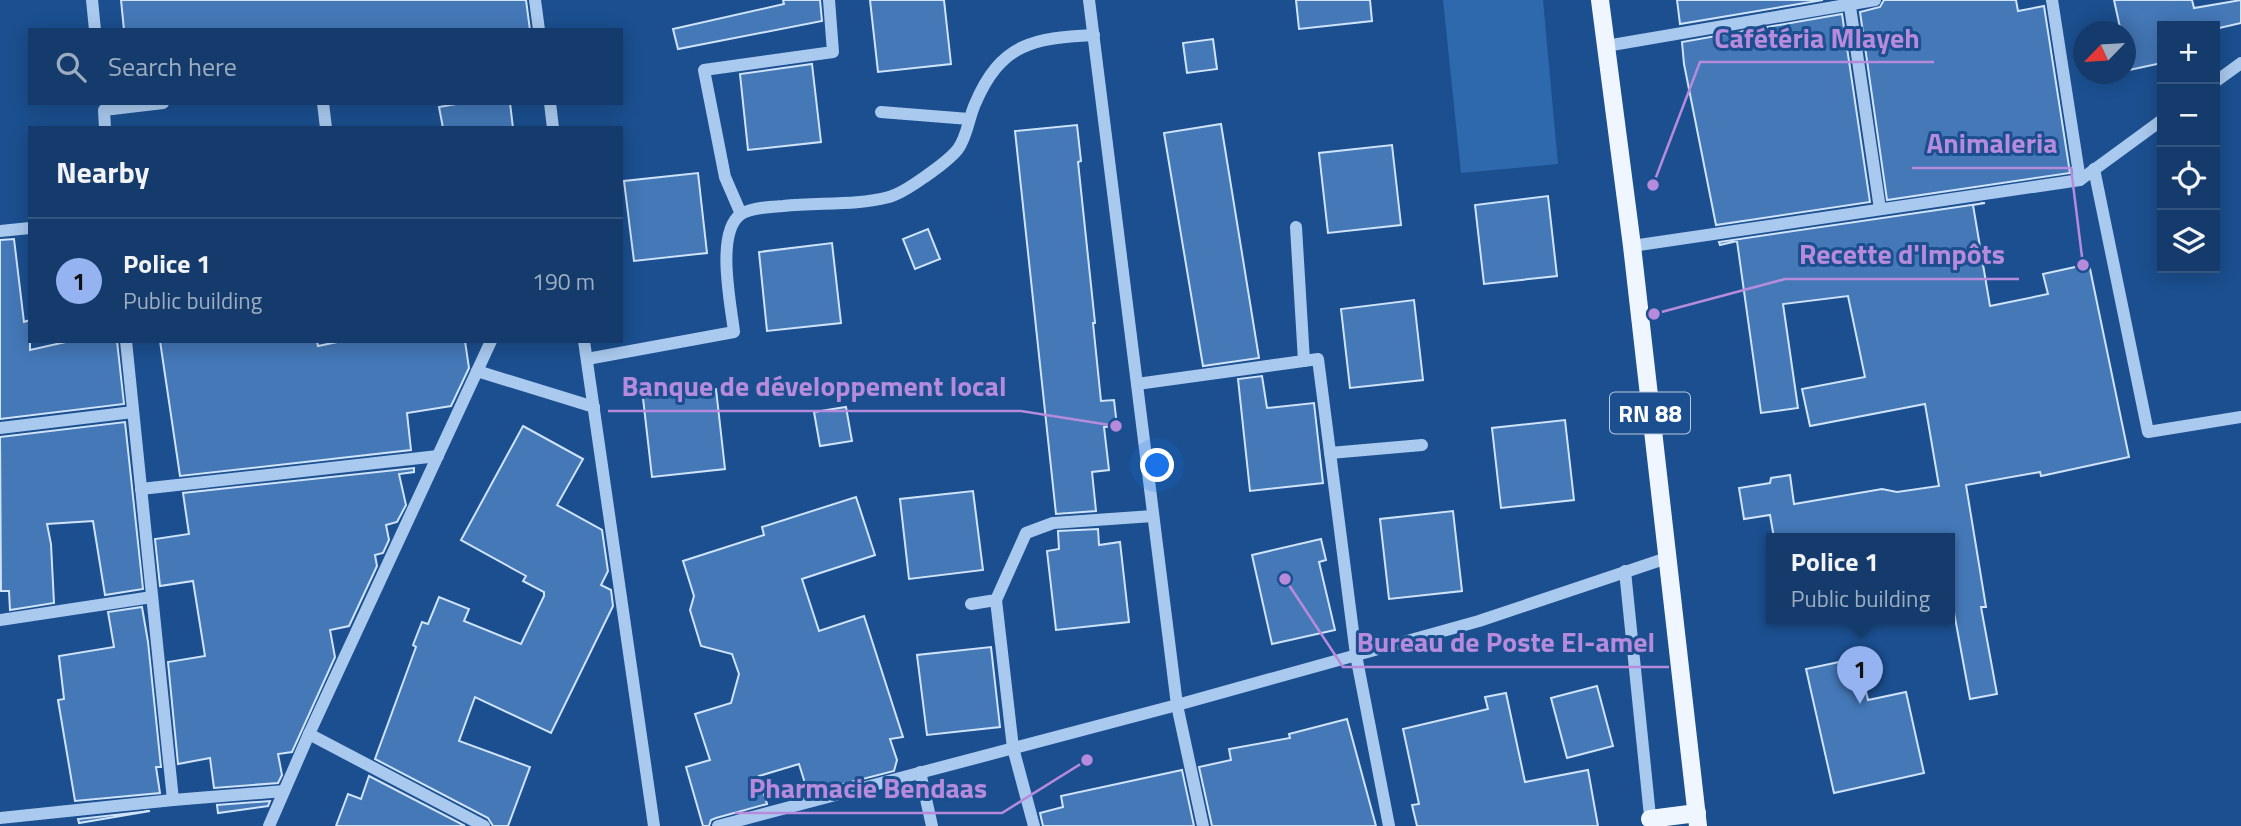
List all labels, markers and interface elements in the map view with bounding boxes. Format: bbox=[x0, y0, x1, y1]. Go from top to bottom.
callout: Cafétéria Mlayeh bbox=[1700, 13, 1934, 62]
text: Cafétéria Mlayeh bbox=[1714, 16, 1920, 59]
north arrow bbox=[2073, 21, 2136, 84]
map controls bbox=[2157, 21, 2220, 273]
button: + bbox=[2157, 21, 2220, 84]
search box bbox=[28, 28, 623, 105]
text: Search here bbox=[108, 47, 237, 86]
icon: search bbox=[52, 48, 90, 86]
button: − bbox=[2157, 84, 2220, 147]
callout: Animaleria bbox=[1912, 119, 2071, 168]
text: Animaleria bbox=[1926, 121, 2058, 164]
button: locate bbox=[2157, 147, 2220, 210]
text: Nearby bbox=[56, 149, 149, 195]
button: layers bbox=[2157, 210, 2220, 273]
callout: Recette d'Impôts bbox=[1785, 230, 2019, 279]
text: Recette d'Impôts bbox=[1799, 232, 2005, 275]
text: Police 1 bbox=[123, 244, 211, 283]
text: 1 bbox=[73, 264, 85, 299]
text: 190 m bbox=[532, 264, 595, 299]
text: Public building bbox=[123, 283, 262, 318]
callout: Banque de développement local bbox=[608, 362, 1021, 411]
text: Banque de développement local bbox=[622, 364, 1006, 407]
road number: RN 88 bbox=[1610, 392, 1690, 434]
your location bbox=[1140, 448, 1174, 482]
popup bbox=[1766, 533, 1955, 624]
text: Police 1 bbox=[1791, 542, 1879, 581]
text: Public building bbox=[1791, 581, 1930, 616]
callout: Bureau de Poste El-amel bbox=[1343, 618, 1669, 667]
text: Bureau de Poste El-amel bbox=[1357, 620, 1655, 663]
pin: 1 bbox=[1837, 646, 1883, 704]
callout: Pharmacie Bendaas bbox=[735, 764, 1002, 813]
text: Pharmacie Bendaas bbox=[749, 766, 987, 809]

